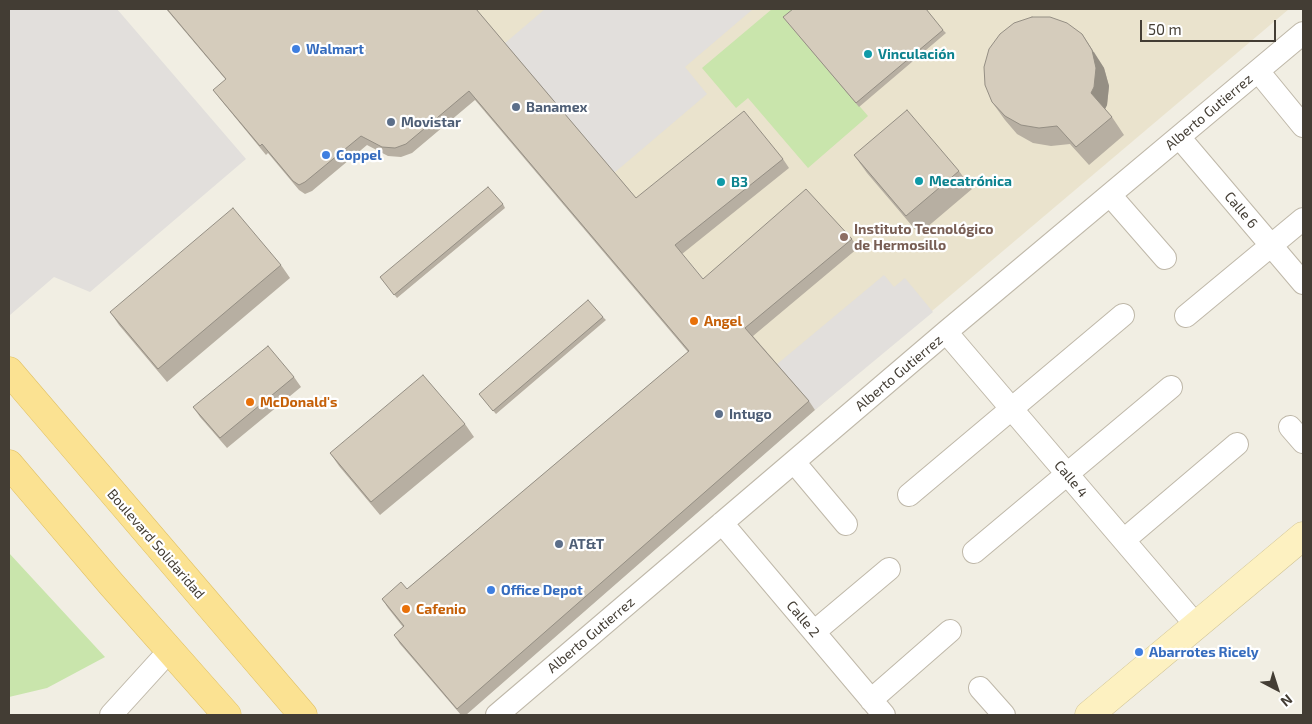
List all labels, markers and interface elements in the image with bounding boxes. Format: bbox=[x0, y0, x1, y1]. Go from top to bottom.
scale bar bbox=[1142, 10, 1278, 42]
text: 50 m bbox=[1148, 20, 1182, 38]
place label: Walmart bbox=[306, 41, 364, 57]
marker: Walmart bbox=[290, 43, 302, 55]
place label: Vinculación bbox=[878, 46, 955, 62]
marker: Vinculación bbox=[862, 48, 874, 60]
street label: Alberto Gutierrez bbox=[1162, 70, 1256, 154]
place label: Banamex bbox=[526, 99, 587, 115]
marker: Banamex bbox=[510, 101, 522, 113]
place label: Movistar bbox=[401, 114, 461, 130]
marker: Movistar bbox=[385, 116, 397, 128]
place label: Coppel bbox=[336, 147, 382, 163]
marker: Coppel bbox=[320, 149, 332, 161]
place label: Mecatrónica bbox=[929, 173, 1012, 189]
place label: B3 bbox=[731, 174, 748, 190]
marker: Mecatrónica bbox=[913, 175, 925, 187]
marker: B3 bbox=[715, 176, 727, 188]
street label: Calle 6 bbox=[1221, 188, 1261, 232]
place label: Instituto Tecnológico de Hermosillo bbox=[854, 221, 993, 253]
marker: Instituto Tecnológico de Hermosillo bbox=[838, 231, 850, 243]
place label: Angel bbox=[704, 313, 742, 329]
marker: Angel bbox=[688, 315, 700, 327]
street label: Alberto Gutierrez bbox=[852, 331, 946, 415]
place label: McDonald's bbox=[260, 394, 338, 410]
marker: McDonald's bbox=[244, 396, 256, 408]
place label: Intugo bbox=[729, 406, 772, 422]
marker: Intugo bbox=[713, 408, 725, 420]
street label: Calle 4 bbox=[1051, 457, 1091, 501]
street label: Boulevard Solidaridad bbox=[104, 486, 208, 602]
place label: AT&T bbox=[569, 536, 604, 552]
marker: AT&T bbox=[553, 538, 565, 550]
place label: Office Depot bbox=[501, 582, 583, 598]
marker: Office Depot bbox=[485, 584, 497, 596]
street label: Alberto Gutierrez bbox=[544, 593, 638, 677]
street label: Calle 2 bbox=[783, 597, 823, 641]
place label: Cafenio bbox=[416, 601, 466, 617]
marker: Cafenio bbox=[400, 603, 412, 615]
place label: Abarrotes Ricely bbox=[1149, 644, 1259, 660]
marker: Abarrotes Ricely bbox=[1133, 646, 1145, 658]
north arrow bbox=[1252, 664, 1302, 714]
text: N bbox=[1278, 691, 1296, 711]

